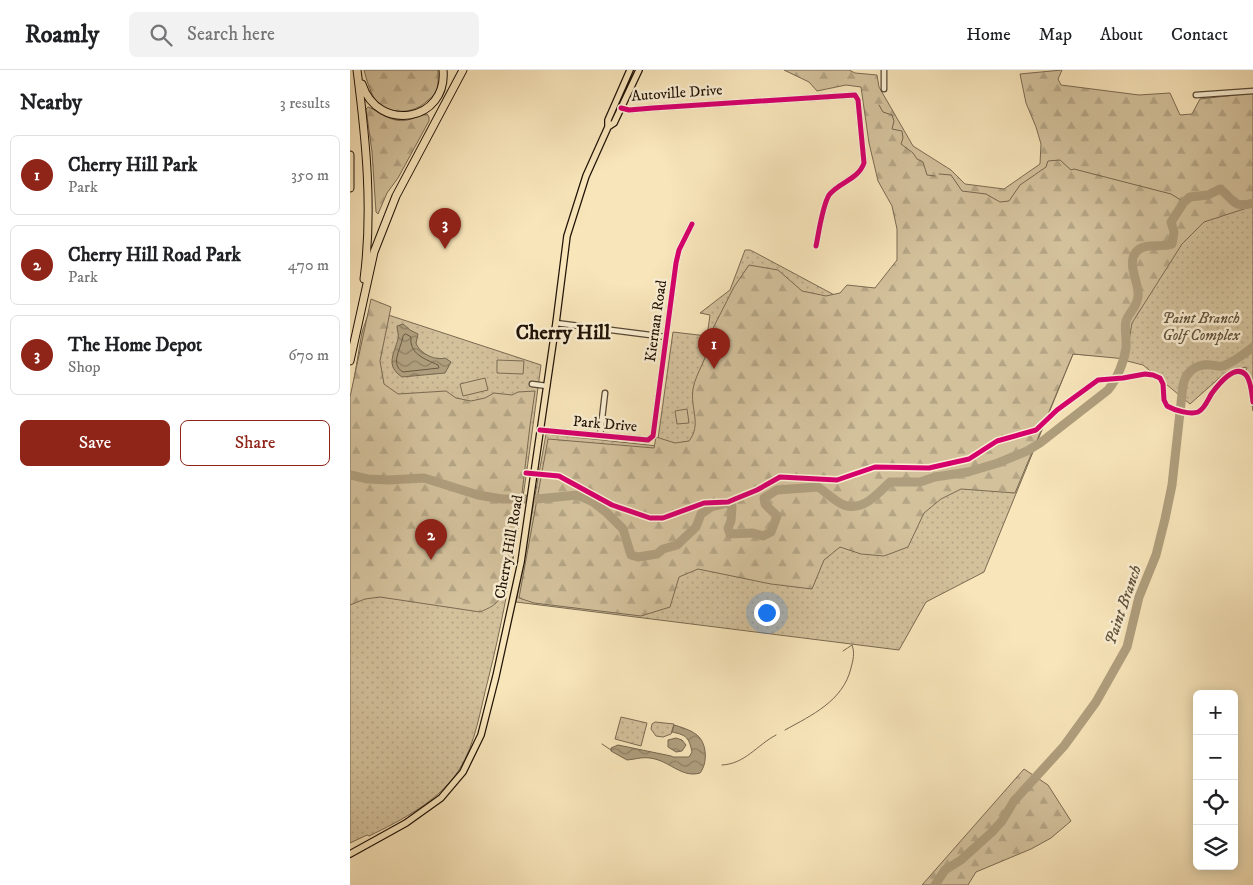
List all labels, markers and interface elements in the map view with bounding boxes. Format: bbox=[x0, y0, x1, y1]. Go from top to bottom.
search box bbox=[129, 12, 479, 57]
text: Roamly bbox=[25, 20, 99, 50]
icon: search bbox=[147, 21, 175, 49]
text: Search here bbox=[187, 23, 275, 46]
text: Home bbox=[966, 24, 1011, 46]
text: Map bbox=[1039, 24, 1072, 46]
text: About bbox=[1100, 24, 1143, 46]
text: Contact bbox=[1171, 24, 1228, 46]
street label: Autoville Drive bbox=[631, 80, 723, 106]
text: Nearby bbox=[20, 90, 82, 116]
text: 3 results bbox=[280, 93, 330, 113]
text: Cherry Hill Park bbox=[68, 154, 197, 177]
text: 1 bbox=[34, 165, 40, 185]
text: 350 m bbox=[291, 165, 329, 185]
text: Park bbox=[68, 177, 98, 197]
pin: 3 bbox=[429, 208, 461, 249]
text: Cherry Hill Road Park bbox=[68, 244, 241, 267]
text: 2 bbox=[33, 255, 41, 275]
text: 470 m bbox=[288, 255, 329, 275]
text: Park bbox=[68, 267, 98, 287]
street label: Kiernan Road bbox=[641, 278, 671, 363]
park label: Paint Branch Golf Complex bbox=[1162, 309, 1241, 345]
district label: Cherry Hill bbox=[516, 321, 611, 346]
pin: 1 bbox=[698, 328, 730, 369]
text: The Home Depot bbox=[68, 334, 202, 357]
text: 3 bbox=[34, 345, 40, 365]
text: 670 m bbox=[288, 345, 329, 365]
text: Shop bbox=[68, 357, 101, 377]
street label: Park Drive bbox=[572, 412, 638, 436]
button: Save bbox=[20, 420, 170, 466]
button: Share bbox=[180, 420, 330, 466]
street label: Cherry Hill Road bbox=[491, 493, 528, 600]
pin: 2 bbox=[415, 519, 447, 560]
water label: Paint Branch bbox=[1100, 563, 1146, 647]
your location bbox=[754, 600, 780, 626]
map controls bbox=[1193, 690, 1238, 870]
button: + bbox=[1193, 690, 1238, 735]
button: − bbox=[1193, 735, 1238, 780]
button: locate bbox=[1193, 780, 1238, 825]
button: layers bbox=[1193, 825, 1238, 870]

